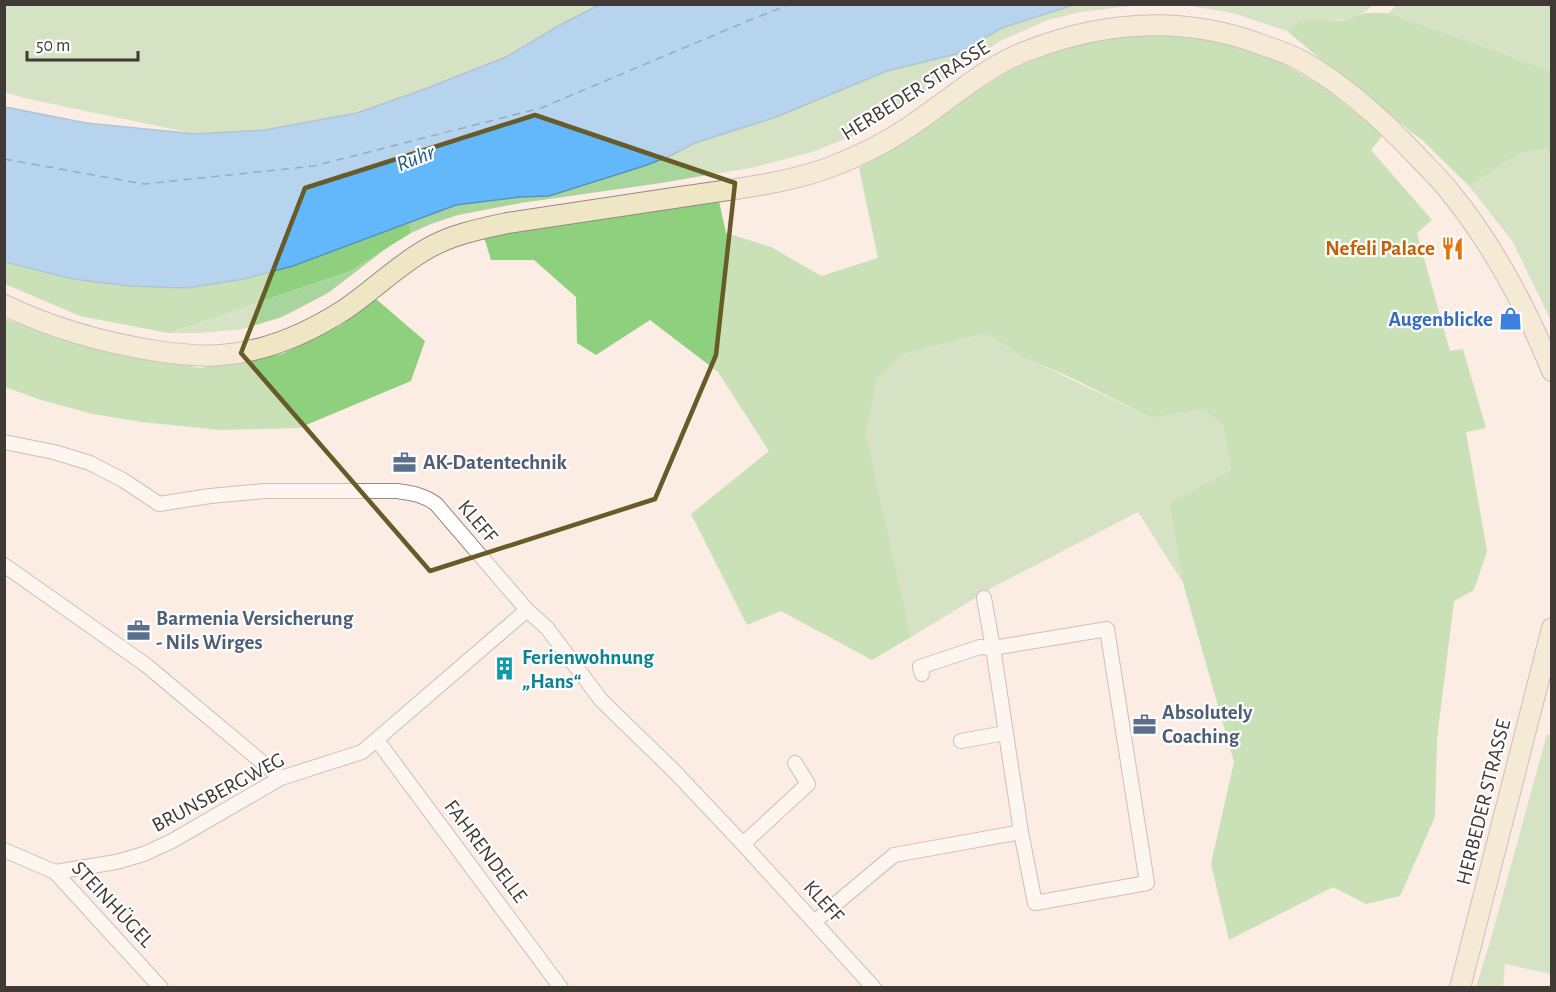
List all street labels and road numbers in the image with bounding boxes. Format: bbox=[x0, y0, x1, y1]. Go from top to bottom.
street label: HERBEDER STRASSE bbox=[838, 36, 993, 144]
street label: KLEFF bbox=[454, 496, 502, 547]
street label: HERBEDER STRASSE bbox=[1453, 717, 1514, 887]
street label: BRUNSBERGWEG bbox=[149, 749, 288, 836]
street label: FAHRENDELLE bbox=[440, 796, 531, 907]
street label: STEINHÜGEL bbox=[68, 857, 158, 952]
street label: KLEFF bbox=[800, 876, 848, 927]

